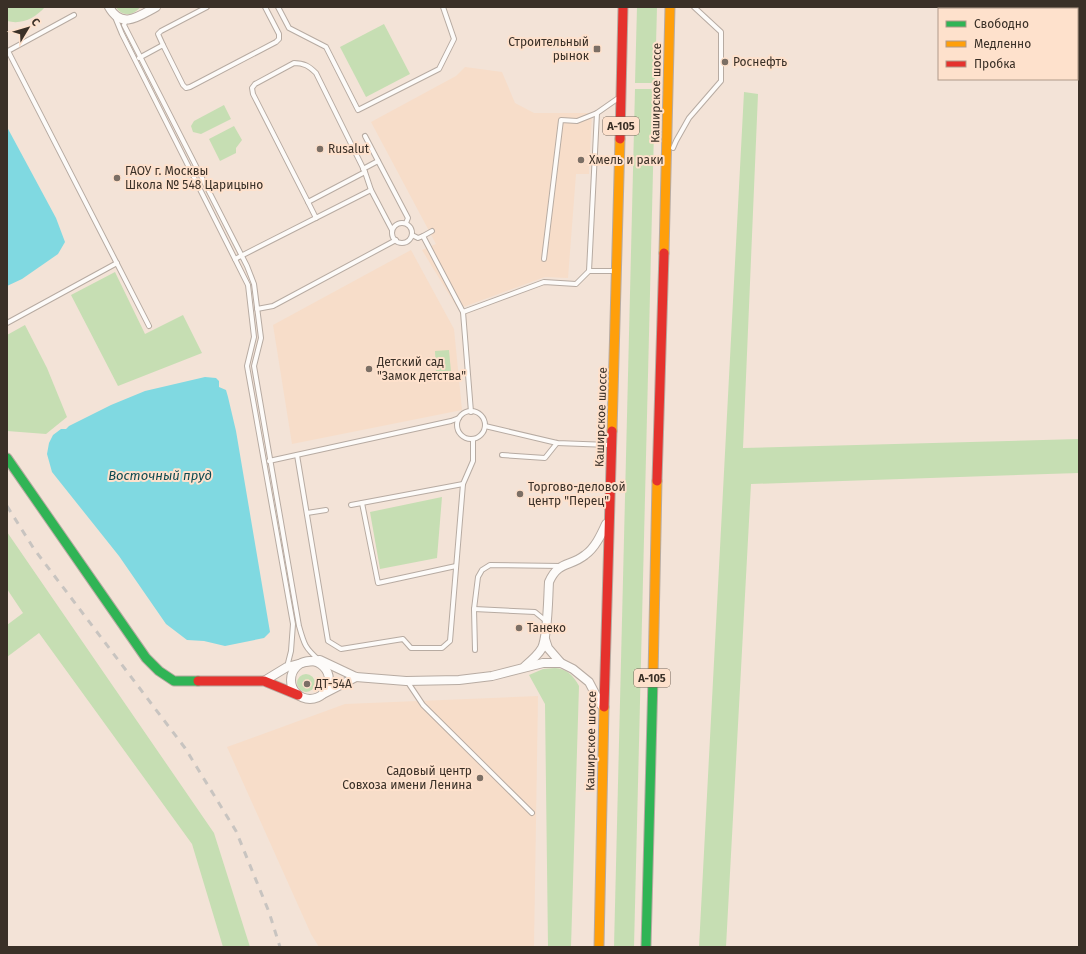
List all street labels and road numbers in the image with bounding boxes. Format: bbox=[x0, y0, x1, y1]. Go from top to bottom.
street label: Каширское шоссе bbox=[648, 43, 664, 143]
road number: А-105 bbox=[603, 117, 639, 135]
street label: Каширское шоссе bbox=[592, 367, 610, 467]
road number: А-105 bbox=[634, 669, 670, 687]
street label: Каширское шоссе bbox=[583, 691, 599, 791]

